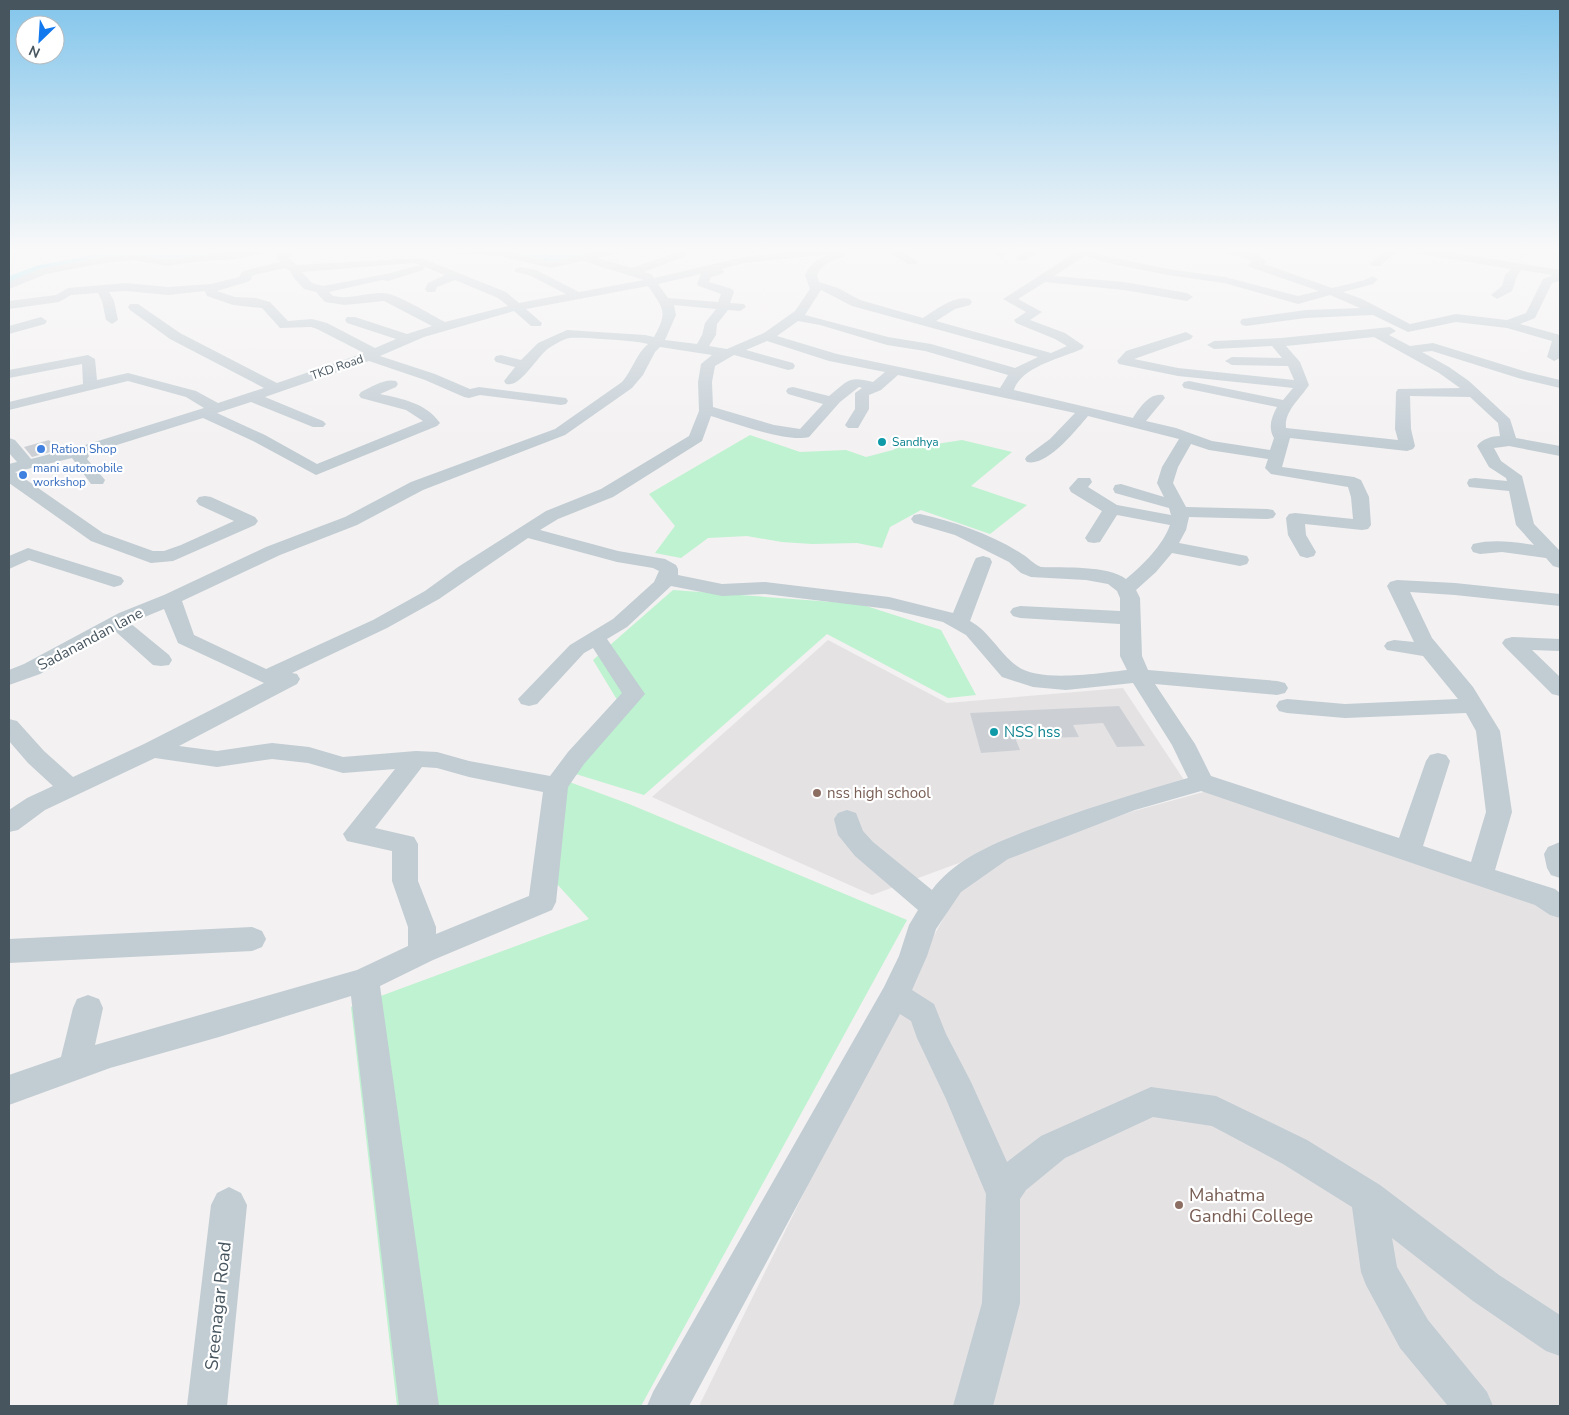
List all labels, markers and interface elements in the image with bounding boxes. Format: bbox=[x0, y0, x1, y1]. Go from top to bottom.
north arrow bbox=[15, 15, 65, 65]
text: N bbox=[26, 41, 43, 62]
street label: TKD Road bbox=[309, 351, 365, 383]
place label: Sandhya bbox=[892, 434, 939, 450]
marker: Sandhya bbox=[876, 436, 888, 448]
place label: Ration Shop bbox=[51, 441, 117, 457]
marker: Ration Shop bbox=[35, 443, 47, 455]
place label: mani automobile workshop bbox=[33, 460, 123, 490]
marker: mani automobile workshop bbox=[17, 469, 29, 481]
street label: Sadanandan lane bbox=[34, 603, 146, 675]
place label: NSS hss bbox=[1004, 722, 1060, 742]
marker: NSS hss bbox=[988, 726, 1000, 738]
place label: nss high school bbox=[827, 783, 931, 803]
marker: nss high school bbox=[811, 787, 823, 799]
place label: Mahatma Gandhi College bbox=[1189, 1183, 1313, 1228]
marker: Mahatma Gandhi College bbox=[1173, 1199, 1185, 1211]
street label: Sreenagar Road bbox=[199, 1240, 237, 1372]

